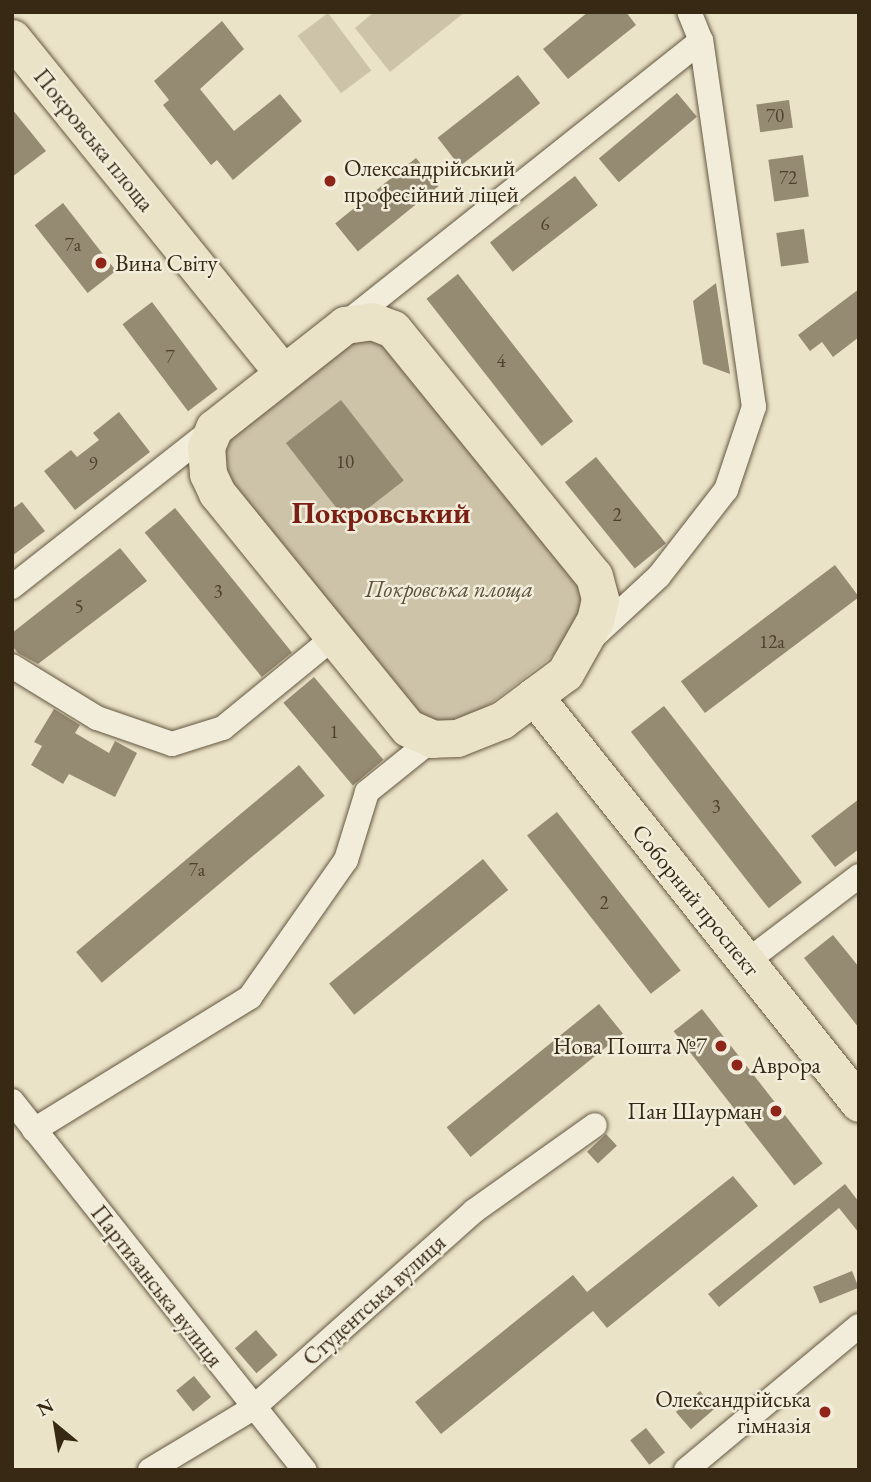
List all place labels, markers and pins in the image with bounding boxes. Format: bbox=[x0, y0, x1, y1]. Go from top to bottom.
place label: Олександрійський професійний ліцей bbox=[344, 154, 519, 208]
marker: Олександрійський професійний ліцей bbox=[322, 173, 338, 189]
place label: Вина Світу bbox=[115, 249, 218, 277]
marker: Вина Світу bbox=[93, 255, 109, 271]
place label: Нова Пошта №7 bbox=[553, 1032, 707, 1060]
marker: Нова Пошта №7 bbox=[713, 1038, 729, 1054]
place label: Аврора bbox=[751, 1051, 821, 1079]
marker: Аврора bbox=[729, 1057, 745, 1073]
place label: Пан Шаурман bbox=[627, 1097, 762, 1125]
marker: Пан Шаурман bbox=[768, 1103, 784, 1119]
place label: Олександрійська гімназія bbox=[655, 1385, 811, 1439]
marker: Олександрійська гімназія bbox=[817, 1404, 833, 1420]

